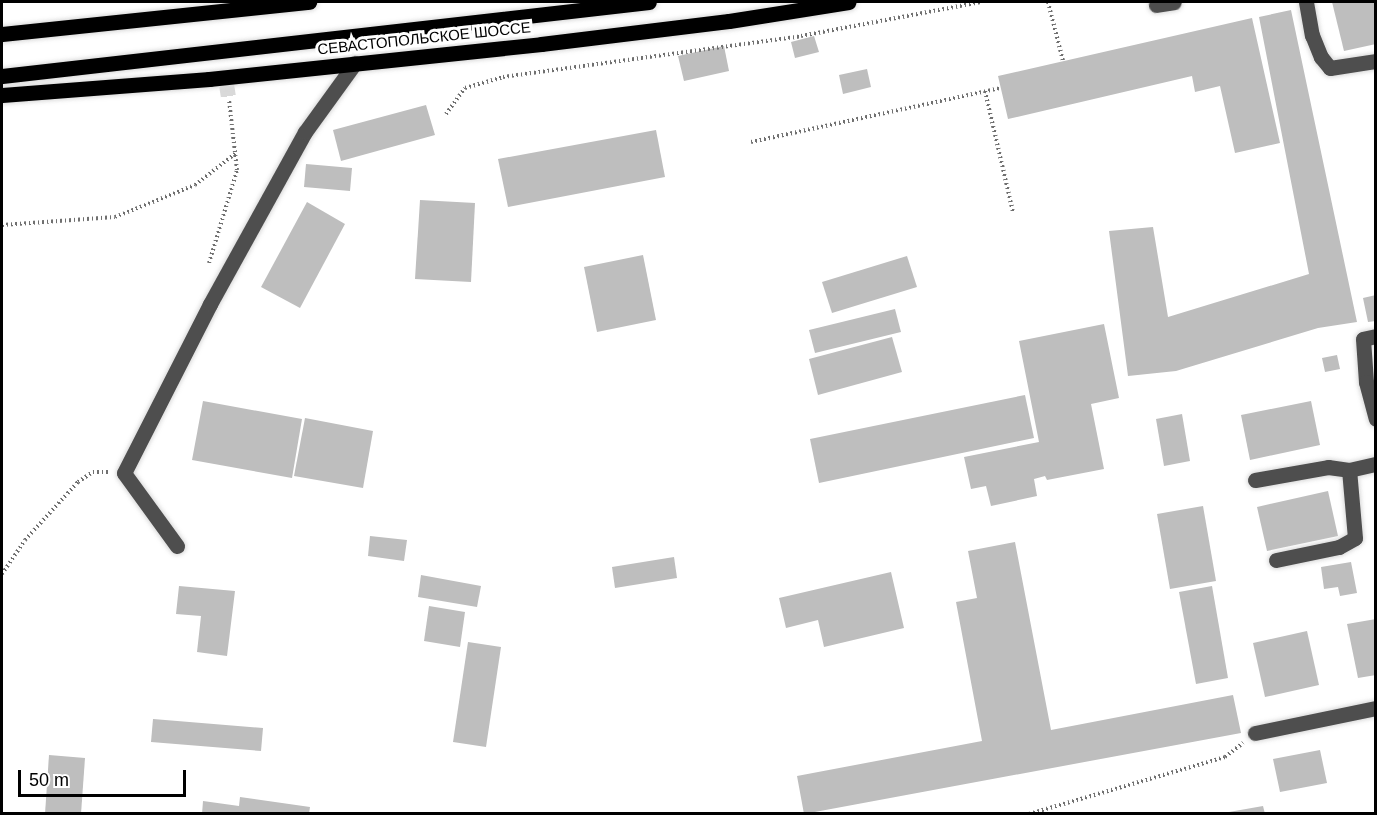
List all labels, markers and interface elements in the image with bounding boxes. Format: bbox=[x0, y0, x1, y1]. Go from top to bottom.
street label: СЕВАСТОПОЛЬСКОЕ ШОССЕ bbox=[316, 18, 532, 58]
scale bar bbox=[21, 758, 189, 796]
text: 50 m bbox=[29, 770, 69, 790]

